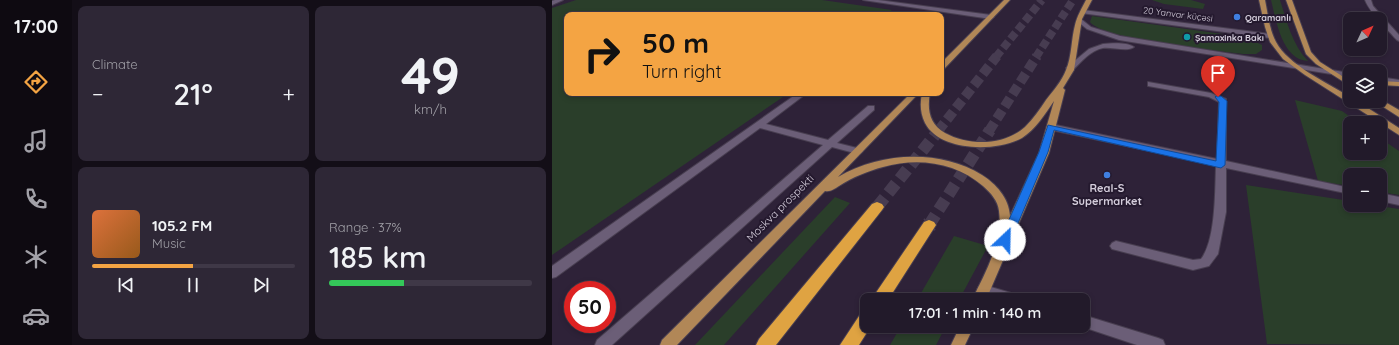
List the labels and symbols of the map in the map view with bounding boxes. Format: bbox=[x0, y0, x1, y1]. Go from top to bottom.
street label: 20 Yanvar küçəsi bbox=[1143, 4, 1214, 24]
marker: Qaramanlı bbox=[1232, 12, 1242, 22]
place label: Qaramanlı bbox=[1245, 12, 1291, 23]
north arrow bbox=[1343, 12, 1387, 56]
marker: Şamaxinka Bakı bbox=[1182, 32, 1192, 42]
place label: Şamaxinka Bakı bbox=[1195, 32, 1264, 43]
pin bbox=[1201, 56, 1235, 97]
marker: Real-S Supermarket bbox=[1102, 170, 1112, 180]
street label: Moskva prospekti bbox=[743, 171, 817, 245]
place label: Real-S Supermarket bbox=[1072, 181, 1142, 208]
position arrow bbox=[984, 219, 1026, 261]
speed limit sign: 50 bbox=[564, 281, 616, 333]

